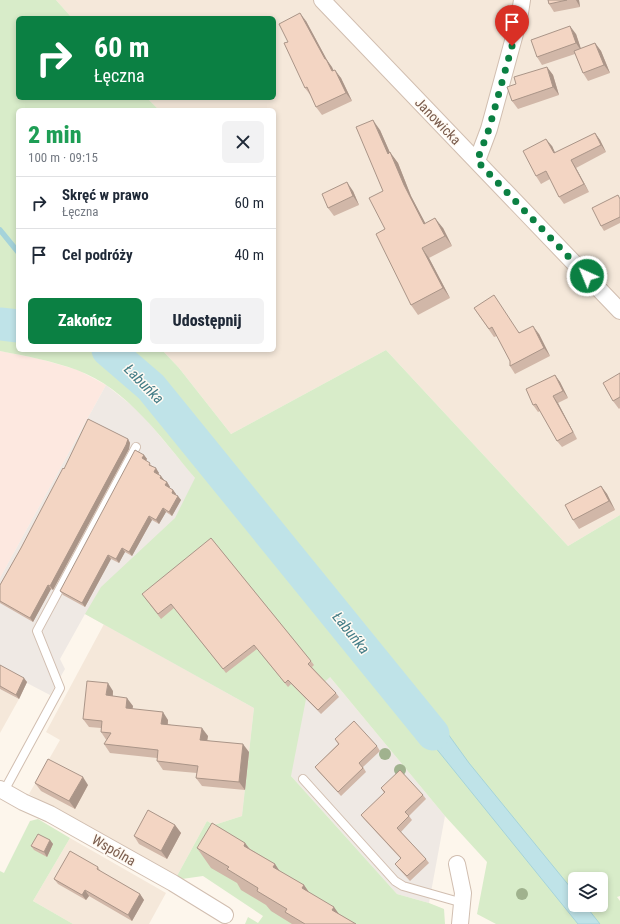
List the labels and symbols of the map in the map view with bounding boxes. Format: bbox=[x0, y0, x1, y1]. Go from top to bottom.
pin bbox=[495, 5, 529, 46]
street label: Janowicka bbox=[412, 94, 464, 148]
position arrow bbox=[566, 255, 608, 297]
water label: Łabuńka bbox=[120, 360, 168, 408]
water label: Łabuńka bbox=[329, 608, 373, 658]
street label: Wspólna bbox=[89, 831, 139, 869]

